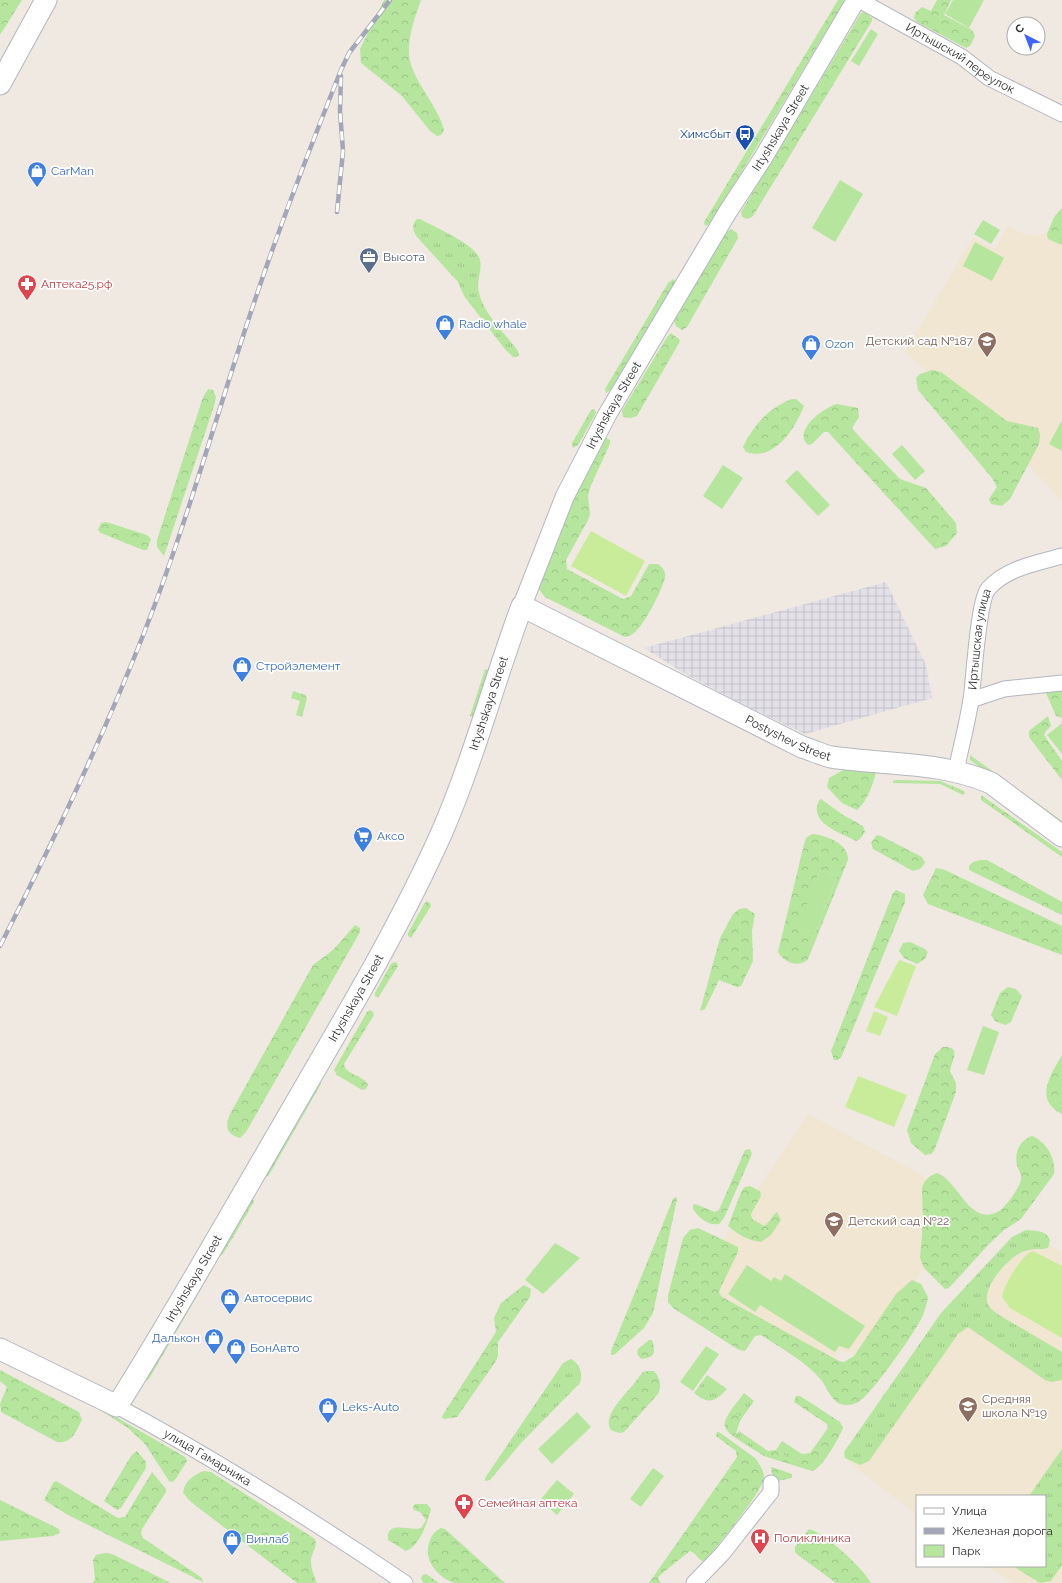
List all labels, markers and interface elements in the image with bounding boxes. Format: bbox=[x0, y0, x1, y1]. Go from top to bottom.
north arrow bbox=[1006, 16, 1046, 56]
street label: Иртышский переулок bbox=[903, 20, 1017, 96]
text: С bbox=[1012, 21, 1027, 36]
street label: Irtyshskaya Street bbox=[749, 82, 812, 174]
bus stop icon: Химсбыт bbox=[734, 123, 756, 151]
place label: Химсбыт bbox=[680, 127, 731, 141]
shop icon: CarMan bbox=[26, 160, 48, 188]
place label: CarMan bbox=[51, 164, 94, 178]
office icon: Высота bbox=[358, 246, 380, 274]
place label: Высота bbox=[383, 250, 425, 264]
pharmacy icon: Аптека25.рф bbox=[16, 273, 38, 301]
place label: Аптека25.рф bbox=[41, 277, 112, 291]
shop icon: Radio whale bbox=[434, 313, 456, 341]
place label: Radio whale bbox=[459, 317, 527, 331]
school or university icon: Детский сад №187 bbox=[976, 330, 998, 358]
shop icon: Ozon bbox=[800, 333, 822, 361]
place label: Детский сад №187 bbox=[866, 334, 974, 348]
place label: Ozon bbox=[825, 337, 854, 351]
street label: Irtyshskaya Street bbox=[584, 359, 644, 451]
street label: Иртышская улица bbox=[965, 586, 994, 691]
shop icon: Стройэлемент bbox=[231, 655, 253, 683]
street label: Irtyshskaya Street bbox=[467, 655, 511, 752]
place label: Стройэлемент bbox=[256, 659, 341, 673]
street label: Postyshev Street bbox=[743, 713, 832, 764]
supermarket icon: Аксо bbox=[352, 825, 374, 853]
place label: Аксо bbox=[377, 829, 405, 843]
street label: Irtyshskaya Street bbox=[326, 952, 386, 1044]
school or university icon: Детский сад №22 bbox=[823, 1210, 845, 1238]
place label: Детский сад №22 bbox=[848, 1214, 949, 1228]
street label: Irtyshskaya Street bbox=[163, 1233, 225, 1324]
shop icon: Автосервис bbox=[219, 1287, 241, 1315]
place label: Автосервис bbox=[244, 1291, 313, 1305]
shop icon: Далькон bbox=[203, 1327, 225, 1355]
place label: Далькон bbox=[152, 1331, 200, 1345]
shop icon: БонАвто bbox=[225, 1337, 247, 1365]
place label: БонАвто bbox=[250, 1341, 299, 1355]
place label: Средняя школа №19 bbox=[982, 1392, 1047, 1420]
school or university icon: Средняя школа №19 bbox=[957, 1395, 979, 1423]
shop icon: Leks-Auto bbox=[317, 1396, 339, 1424]
place label: Leks-Auto bbox=[342, 1400, 399, 1414]
street label: улица Гамарника bbox=[161, 1426, 254, 1489]
pharmacy icon: Семейная аптека bbox=[453, 1492, 475, 1520]
legend bbox=[916, 1495, 1046, 1567]
place label: Семейная аптека bbox=[478, 1496, 578, 1510]
text: Улица bbox=[952, 1504, 987, 1518]
text: Железная дорога bbox=[952, 1524, 1053, 1538]
hospital icon: Поликлиника bbox=[749, 1527, 771, 1555]
shop icon: Винлаб bbox=[221, 1528, 243, 1556]
place label: Поликлиника bbox=[774, 1531, 851, 1545]
place label: Винлаб bbox=[246, 1532, 289, 1546]
text: Парк bbox=[952, 1544, 981, 1558]

